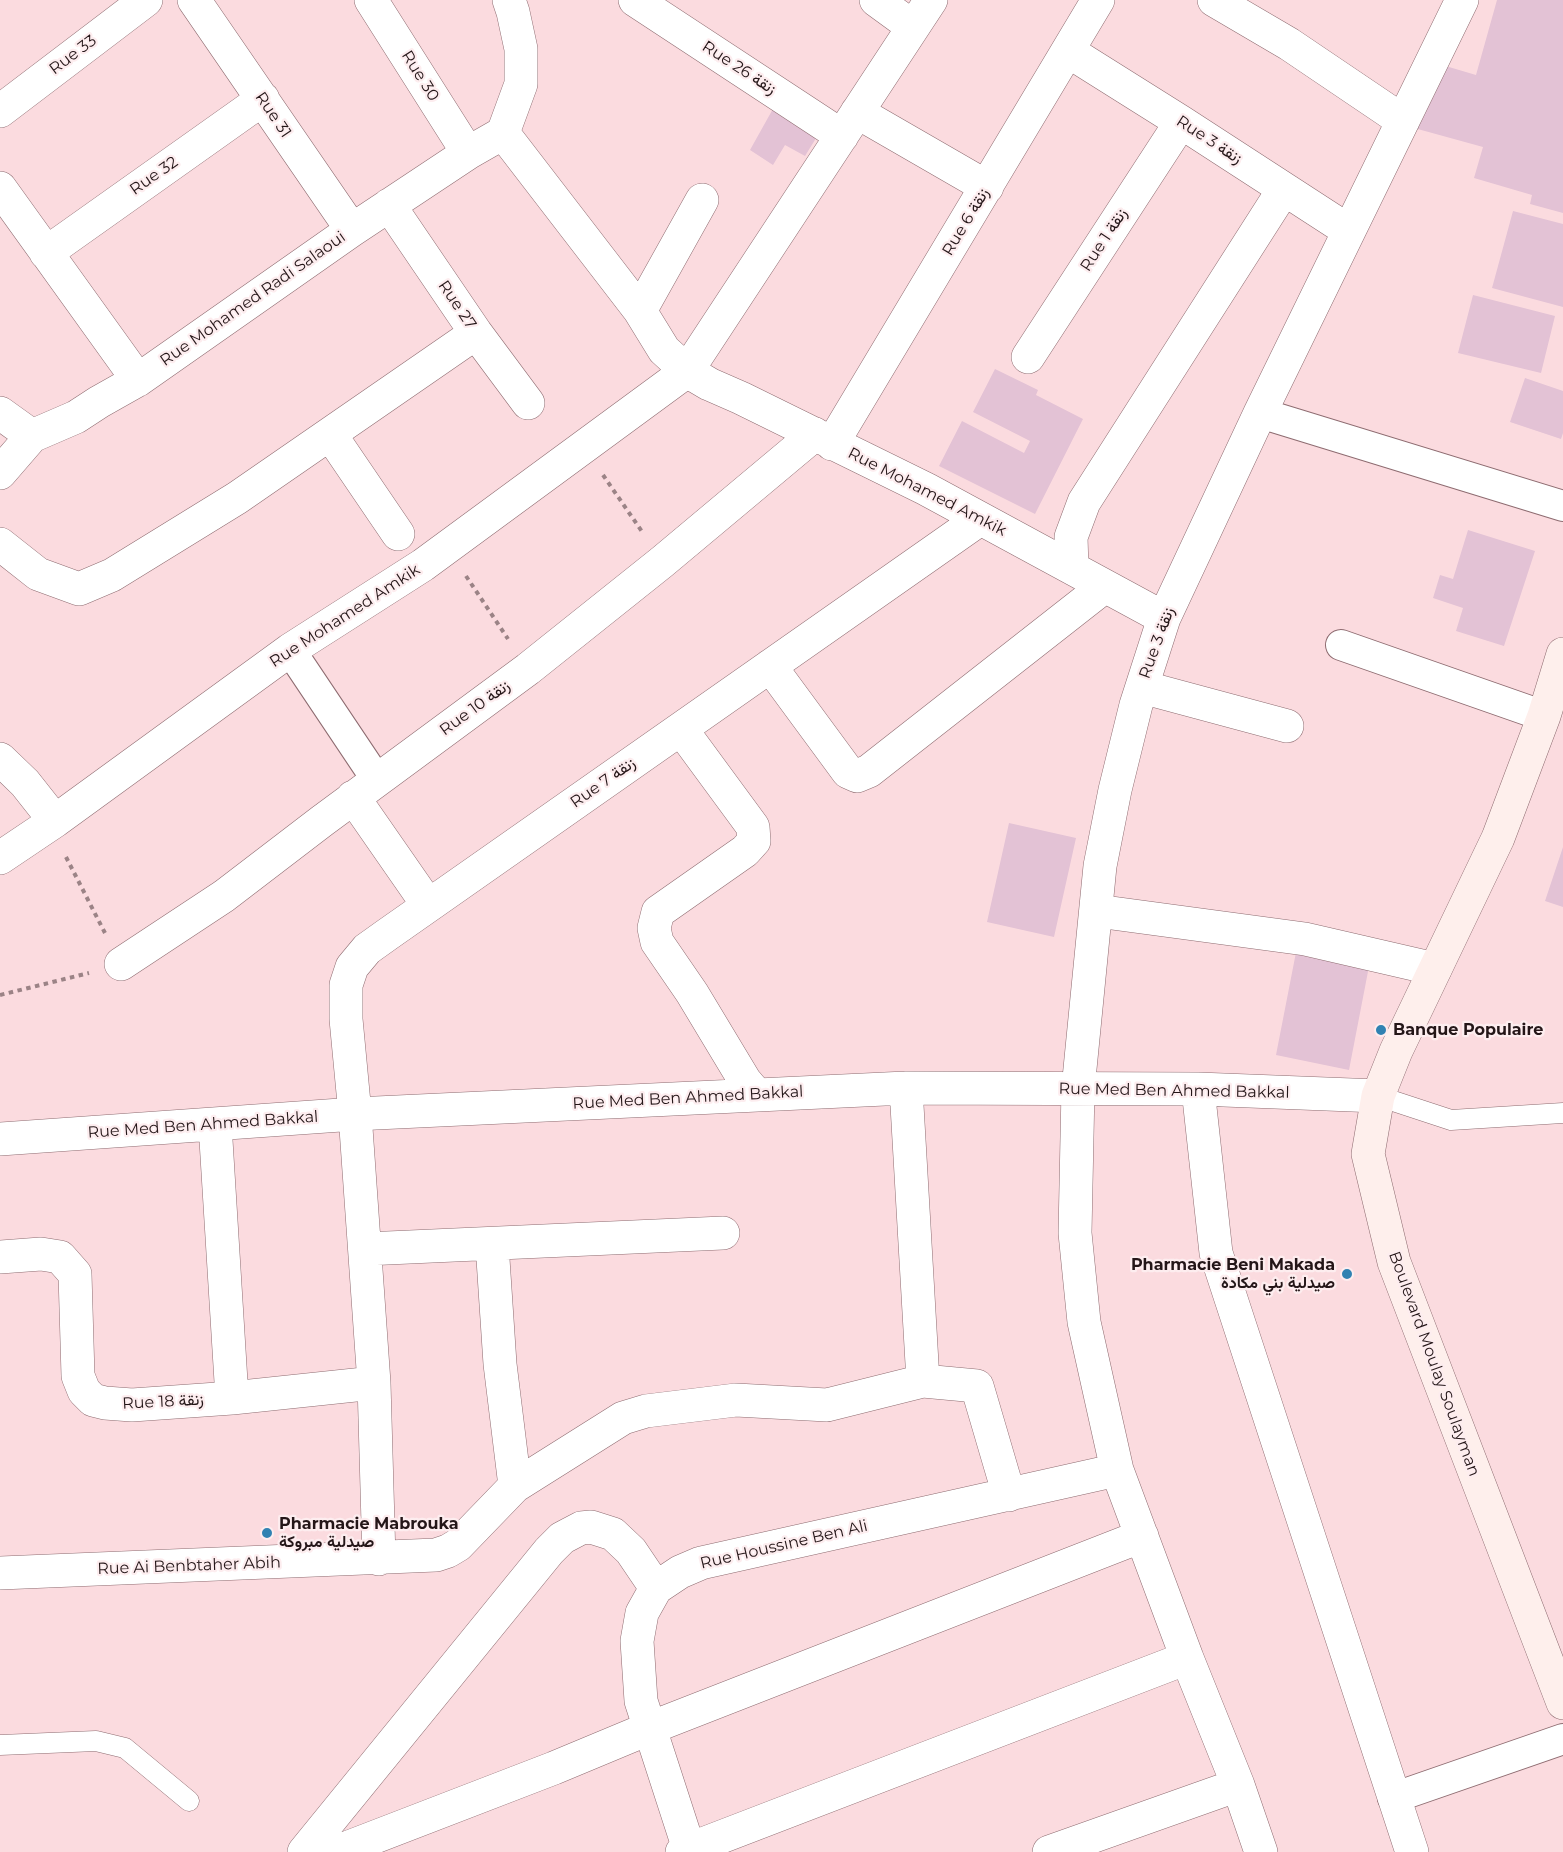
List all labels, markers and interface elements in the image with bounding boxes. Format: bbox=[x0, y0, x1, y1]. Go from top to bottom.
street label: Rue 33 bbox=[46, 31, 100, 79]
street label: Rue 26 زنقة bbox=[698, 37, 780, 99]
street label: Rue 30 bbox=[397, 47, 443, 105]
street label: Rue 31 bbox=[251, 89, 295, 141]
street label: Rue 3 زنقة bbox=[1172, 112, 1246, 168]
street label: Rue 32 bbox=[126, 153, 182, 199]
street label: Rue 6 زنقة bbox=[938, 185, 994, 259]
street label: Rue 1 زنقة bbox=[1077, 205, 1131, 275]
street label: Rue Mohamed Radi Salaoui bbox=[157, 228, 349, 370]
street label: Rue 27 bbox=[434, 277, 480, 333]
street label: Rue Mohamed Amkik bbox=[845, 444, 1009, 540]
street label: Rue Mohamed Amkik bbox=[266, 560, 424, 672]
street label: Rue 3 زنقة bbox=[1135, 605, 1179, 681]
street label: Rue 10 زنقة bbox=[436, 676, 514, 740]
street label: Rue 7 زنقة bbox=[567, 754, 639, 812]
place label: Banque Populaire bbox=[1393, 1020, 1543, 1040]
marker: Banque Populaire bbox=[1374, 1023, 1388, 1037]
street label: Rue Med Ben Ahmed Bakkal bbox=[1058, 1079, 1290, 1103]
street label: Rue Med Ben Ahmed Bakkal bbox=[572, 1082, 804, 1114]
street label: Rue Med Ben Ahmed Bakkal bbox=[87, 1107, 319, 1143]
street label: Boulevard Moulay Soulayman bbox=[1384, 1249, 1484, 1479]
place label: Pharmacie Beni Makada صيدلية بني مكادة bbox=[1131, 1255, 1335, 1293]
marker: Pharmacie Beni Makada صيدلية بني مكادة bbox=[1340, 1267, 1354, 1281]
street label: Rue 18 زنقة bbox=[122, 1390, 204, 1414]
place label: Pharmacie Mabrouka صيدلية مبروكة bbox=[279, 1514, 459, 1552]
street label: Rue Houssine Ben Ali bbox=[698, 1516, 870, 1574]
marker: Pharmacie Mabrouka صيدلية مبروكة bbox=[260, 1526, 274, 1540]
street label: Rue Ai Benbtaher Abih bbox=[97, 1553, 281, 1579]

